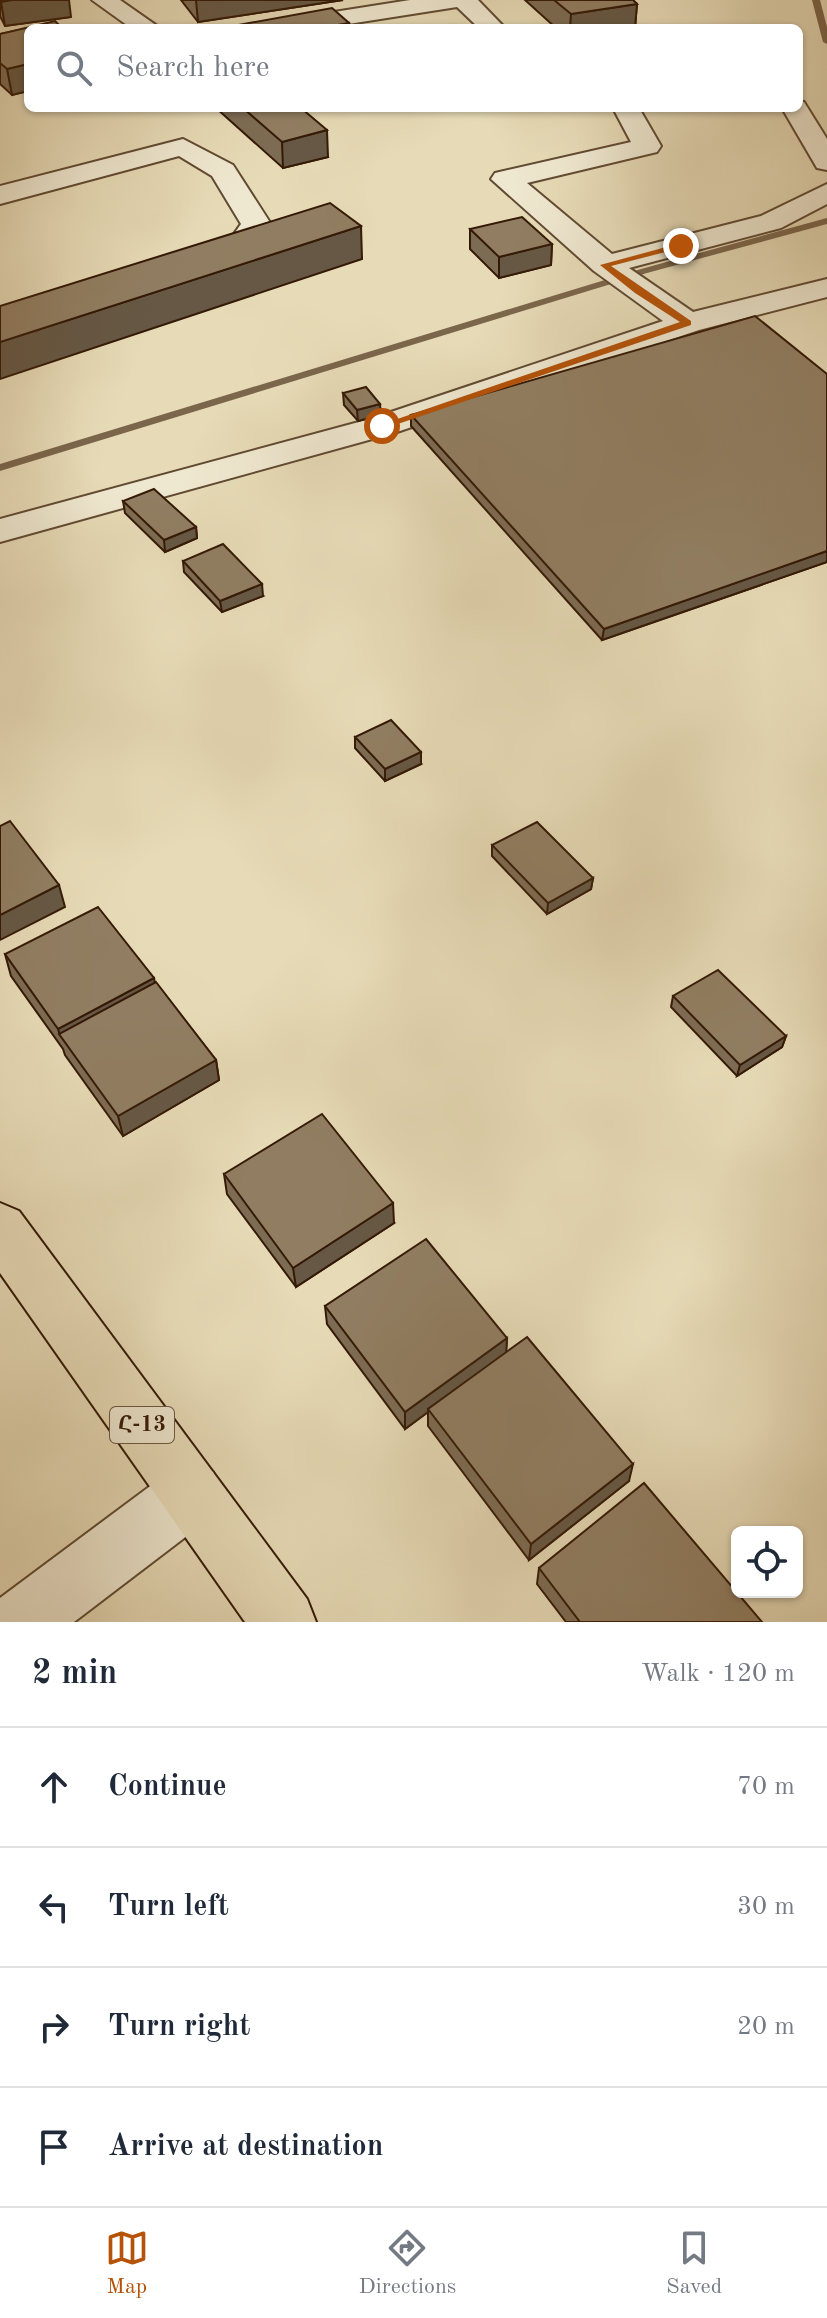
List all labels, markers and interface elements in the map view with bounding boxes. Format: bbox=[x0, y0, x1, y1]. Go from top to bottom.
search box bbox=[24, 24, 803, 112]
icon: search bbox=[52, 46, 96, 90]
text: Search here bbox=[116, 53, 270, 83]
route end bbox=[663, 228, 699, 264]
route start bbox=[364, 408, 400, 444]
road number: Հ-13 bbox=[110, 1407, 174, 1443]
map controls bbox=[731, 1526, 803, 1598]
button: locate bbox=[731, 1526, 803, 1598]
text: 2 min bbox=[32, 1657, 117, 1691]
text: Walk · 120 m bbox=[641, 1661, 795, 1687]
icon: ahead bbox=[32, 1765, 76, 1809]
text: Continue bbox=[108, 1772, 227, 1802]
text: 70 m bbox=[737, 1774, 795, 1800]
icon: left bbox=[32, 1885, 76, 1929]
text: Turn left bbox=[108, 1892, 229, 1922]
text: 30 m bbox=[737, 1894, 795, 1920]
icon: right bbox=[32, 2005, 76, 2049]
text: Turn right bbox=[108, 2012, 250, 2042]
text: 20 m bbox=[737, 2014, 795, 2040]
icon: arrive bbox=[32, 2125, 76, 2169]
text: Arrive at destination bbox=[108, 2132, 383, 2162]
tab: Map bbox=[105, 2226, 149, 2301]
tab: Directions bbox=[359, 2226, 456, 2301]
tab: Saved bbox=[666, 2226, 722, 2301]

